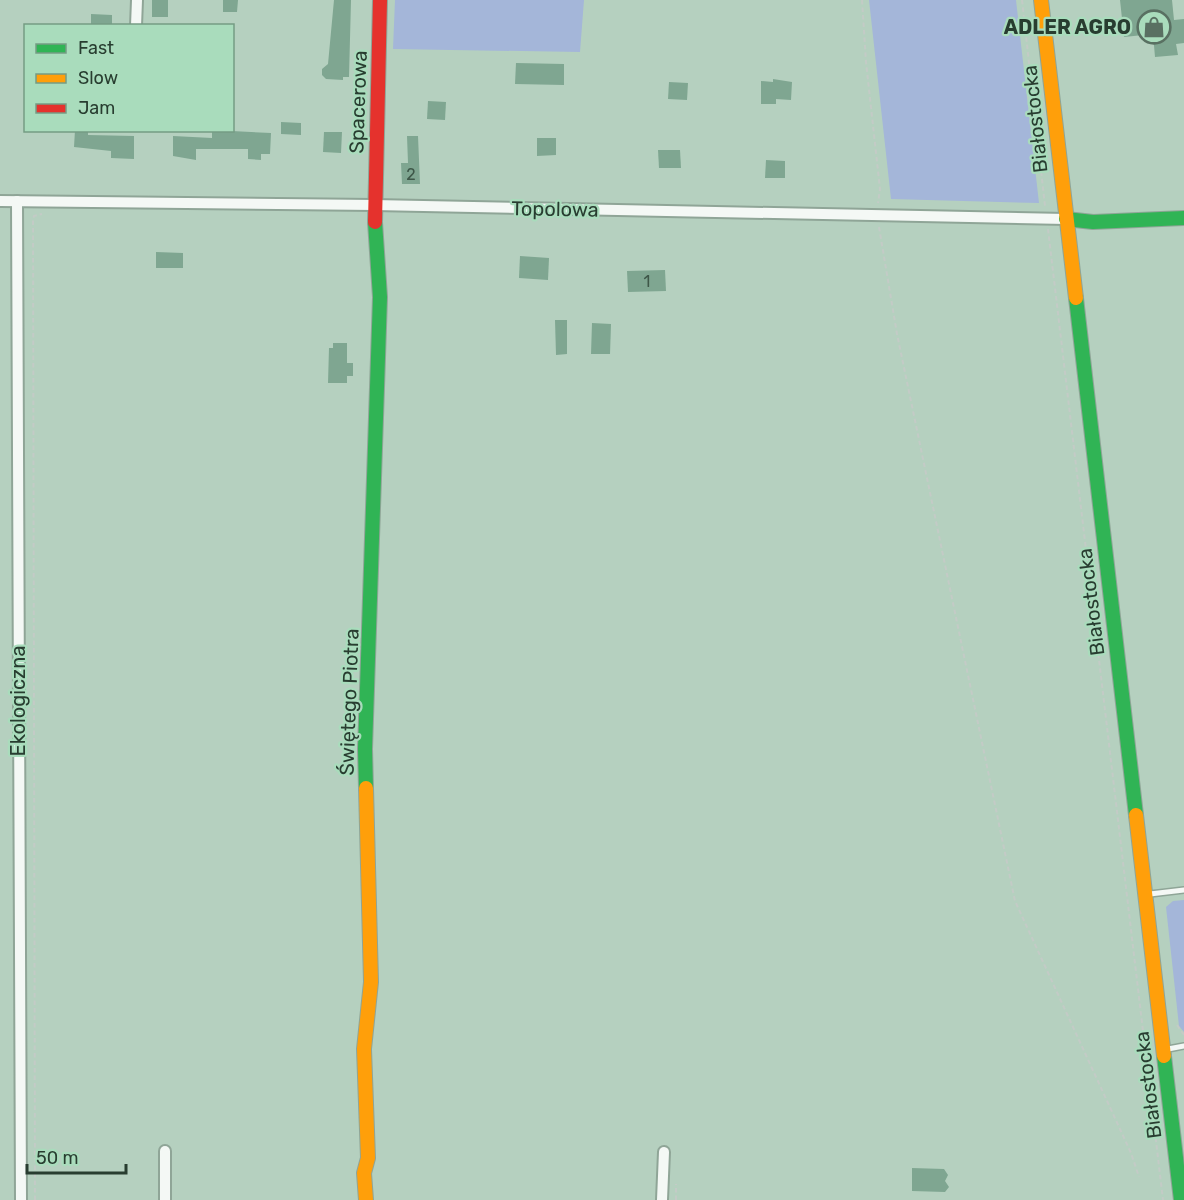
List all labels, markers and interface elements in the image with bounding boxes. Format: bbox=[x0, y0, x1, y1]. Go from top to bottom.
shop icon: ADLER AGRO bbox=[1136, 9, 1172, 45]
place label: ADLER AGRO bbox=[1004, 15, 1131, 39]
legend bbox=[24, 24, 234, 132]
text: Fast bbox=[78, 37, 114, 59]
street label: Spacerowa bbox=[344, 50, 372, 154]
street label: Białostocka bbox=[1017, 64, 1053, 174]
text: Slow bbox=[78, 67, 118, 89]
text: Jam bbox=[78, 97, 115, 119]
house number: 2 bbox=[406, 165, 416, 184]
street label: Topolowa bbox=[511, 196, 599, 222]
house number: 1 bbox=[644, 272, 650, 291]
street label: Białostocka bbox=[1073, 547, 1109, 657]
street label: Świętego Piotra bbox=[334, 628, 364, 776]
street label: Ekologiczna bbox=[6, 646, 30, 756]
street label: Białostocka bbox=[1130, 1030, 1166, 1140]
scale bar bbox=[27, 1137, 126, 1175]
text: 50 m bbox=[36, 1147, 79, 1169]

